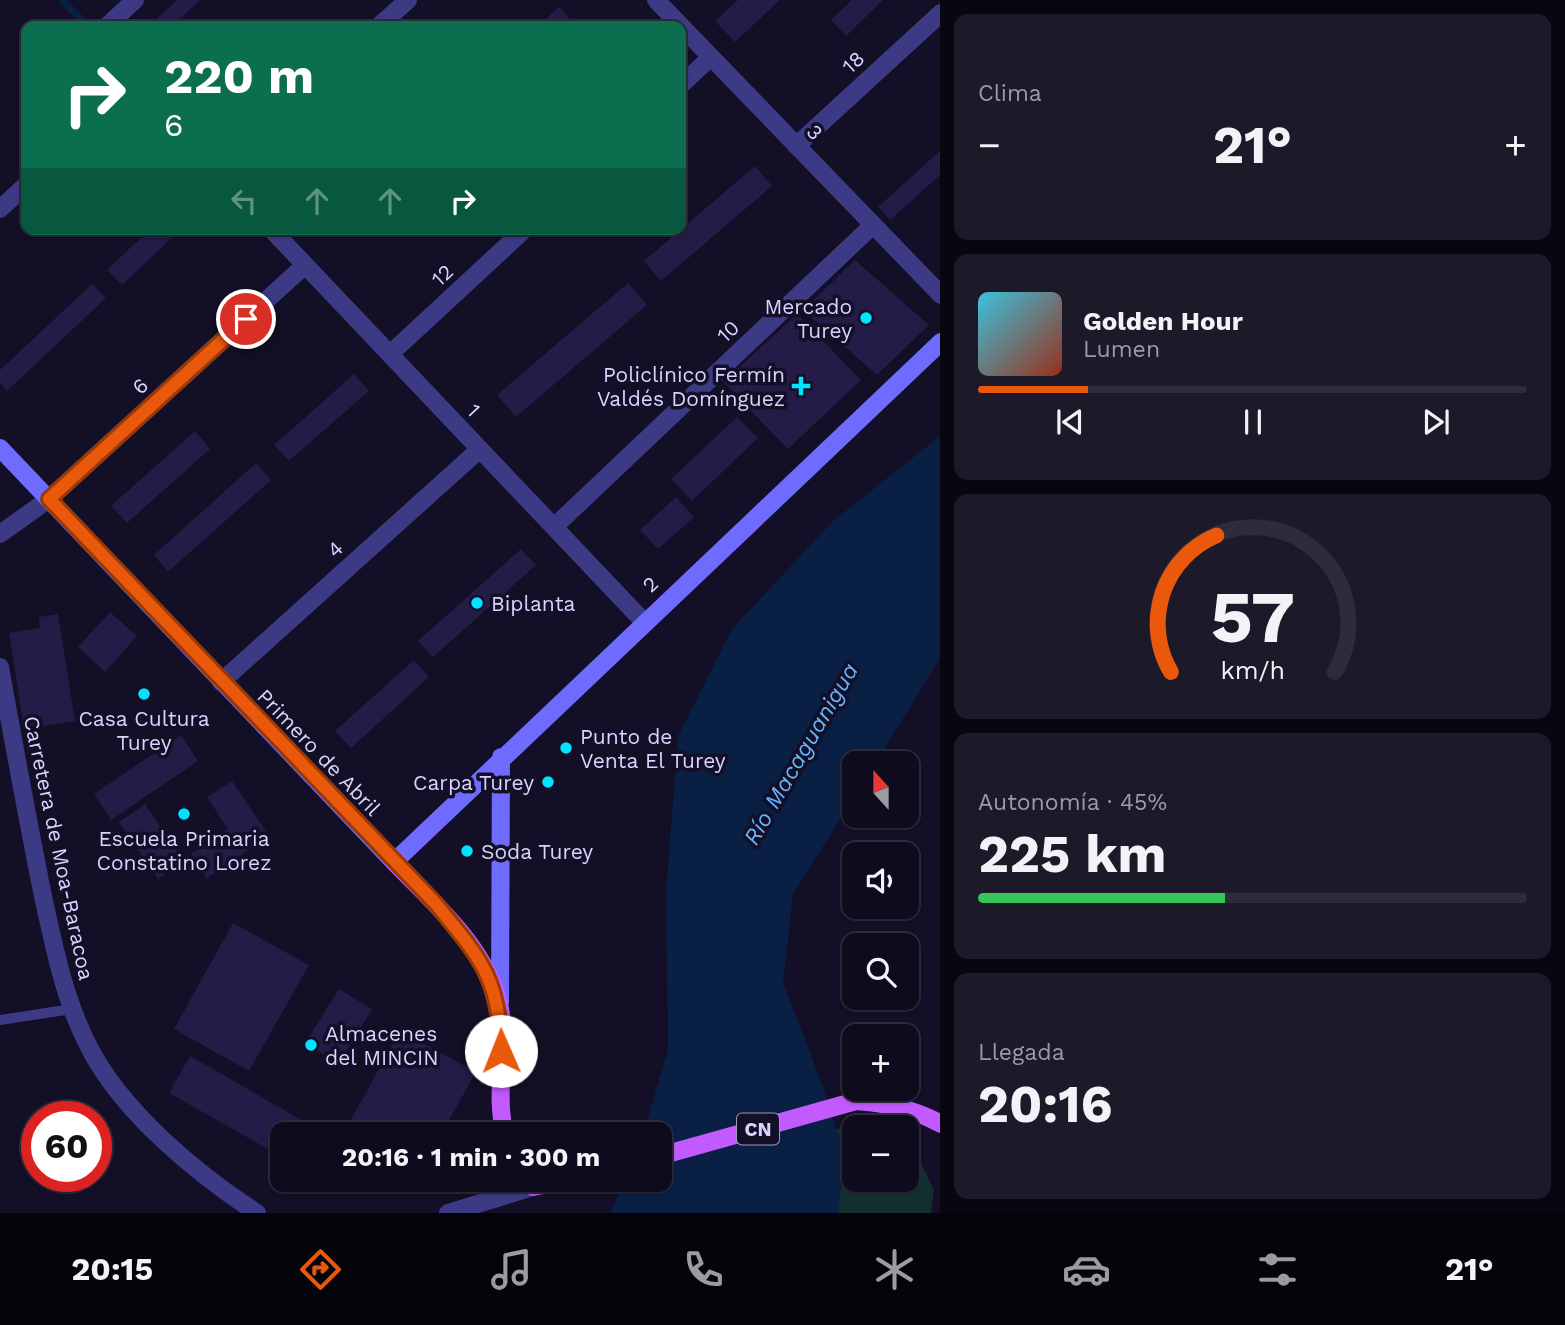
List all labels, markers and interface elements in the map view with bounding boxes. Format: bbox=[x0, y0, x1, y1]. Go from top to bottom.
street label: 18 bbox=[837, 46, 869, 78]
text: 220 m bbox=[164, 47, 314, 105]
icon: right bbox=[49, 49, 140, 140]
text: Clima bbox=[978, 80, 1042, 107]
text: 6 bbox=[164, 106, 183, 144]
text: 21° bbox=[1213, 115, 1292, 176]
street label: 3 bbox=[802, 119, 828, 145]
text: − bbox=[978, 123, 1001, 167]
text: + bbox=[1504, 123, 1527, 167]
icon: left bbox=[225, 182, 263, 220]
icon: ahead bbox=[298, 182, 336, 220]
icon: ahead bbox=[371, 182, 409, 220]
icon: right bbox=[444, 182, 482, 220]
street label: 12 bbox=[426, 259, 458, 291]
pin bbox=[216, 289, 276, 349]
place label: Mercado Turey bbox=[764, 294, 852, 343]
icon: arrive bbox=[227, 300, 265, 338]
text: Golden Hour bbox=[1083, 306, 1243, 336]
marker: Mercado Turey bbox=[858, 310, 874, 326]
street label: 10 bbox=[712, 315, 744, 347]
text: Lumen bbox=[1083, 336, 1160, 363]
place label: Policlínico Fermín Valdés Domínguez bbox=[597, 362, 785, 411]
street label: 6 bbox=[127, 372, 153, 400]
marker: Policlínico Fermín Valdés Domínguez bbox=[791, 376, 811, 396]
street label: 1 bbox=[462, 398, 486, 422]
icon: previous bbox=[1051, 403, 1089, 441]
icon: pause bbox=[1234, 403, 1272, 441]
icon: next bbox=[1417, 403, 1455, 441]
street label: 4 bbox=[322, 535, 348, 563]
street label: 2 bbox=[637, 571, 663, 597]
text: 57 bbox=[1210, 575, 1295, 661]
place label: Biplanta bbox=[491, 591, 575, 616]
marker: Biplanta bbox=[469, 595, 485, 611]
text: km/h bbox=[1220, 656, 1285, 685]
water label: Río Macaguanigua bbox=[738, 658, 864, 850]
street label: Primero de Abril bbox=[252, 683, 386, 821]
marker: Casa Cultura Turey bbox=[136, 686, 152, 702]
place label: Casa Cultura Turey bbox=[78, 706, 210, 755]
street label: Carretera de Moa-Baracoa bbox=[19, 713, 99, 983]
place label: Punto de Venta El Turey bbox=[580, 724, 726, 773]
marker: Punto de Venta El Turey bbox=[558, 740, 574, 756]
north arrow bbox=[842, 751, 919, 828]
map controls bbox=[842, 751, 919, 1192]
place label: Carpa Turey bbox=[413, 770, 534, 795]
marker: Carpa Turey bbox=[540, 774, 556, 790]
text: Autonomía · 45% bbox=[978, 789, 1167, 816]
marker: Escuela Primaria Constatino Lorez bbox=[176, 806, 192, 822]
text: 225 km bbox=[978, 824, 1166, 885]
place label: Escuela Primaria Constatino Lorez bbox=[97, 826, 271, 875]
place label: Soda Turey bbox=[481, 839, 593, 864]
button: sound bbox=[842, 842, 919, 919]
marker: Soda Turey bbox=[459, 843, 475, 859]
button: search bbox=[842, 933, 919, 1010]
position arrow bbox=[464, 1014, 538, 1088]
place label: Almacenes del MINCIN bbox=[325, 1021, 439, 1070]
button: + bbox=[842, 1024, 919, 1101]
marker: Almacenes del MINCIN bbox=[303, 1037, 319, 1053]
text: Llegada bbox=[978, 1039, 1065, 1066]
text: 20:16 bbox=[978, 1074, 1113, 1135]
speed limit sign: 60 bbox=[21, 1101, 112, 1192]
road number: CN bbox=[737, 1114, 779, 1144]
button: − bbox=[842, 1115, 919, 1192]
text: 20:16 · 1 min · 300 m bbox=[342, 1142, 600, 1172]
icon: directions bbox=[296, 1245, 345, 1294]
icon: music bbox=[487, 1245, 536, 1294]
icon: phone bbox=[679, 1245, 728, 1294]
icon: climate bbox=[870, 1245, 919, 1294]
icon: car bbox=[1062, 1245, 1111, 1294]
icon: filters bbox=[1253, 1245, 1302, 1294]
text: 20:15 bbox=[71, 1250, 153, 1288]
text: 21° bbox=[1445, 1250, 1494, 1288]

